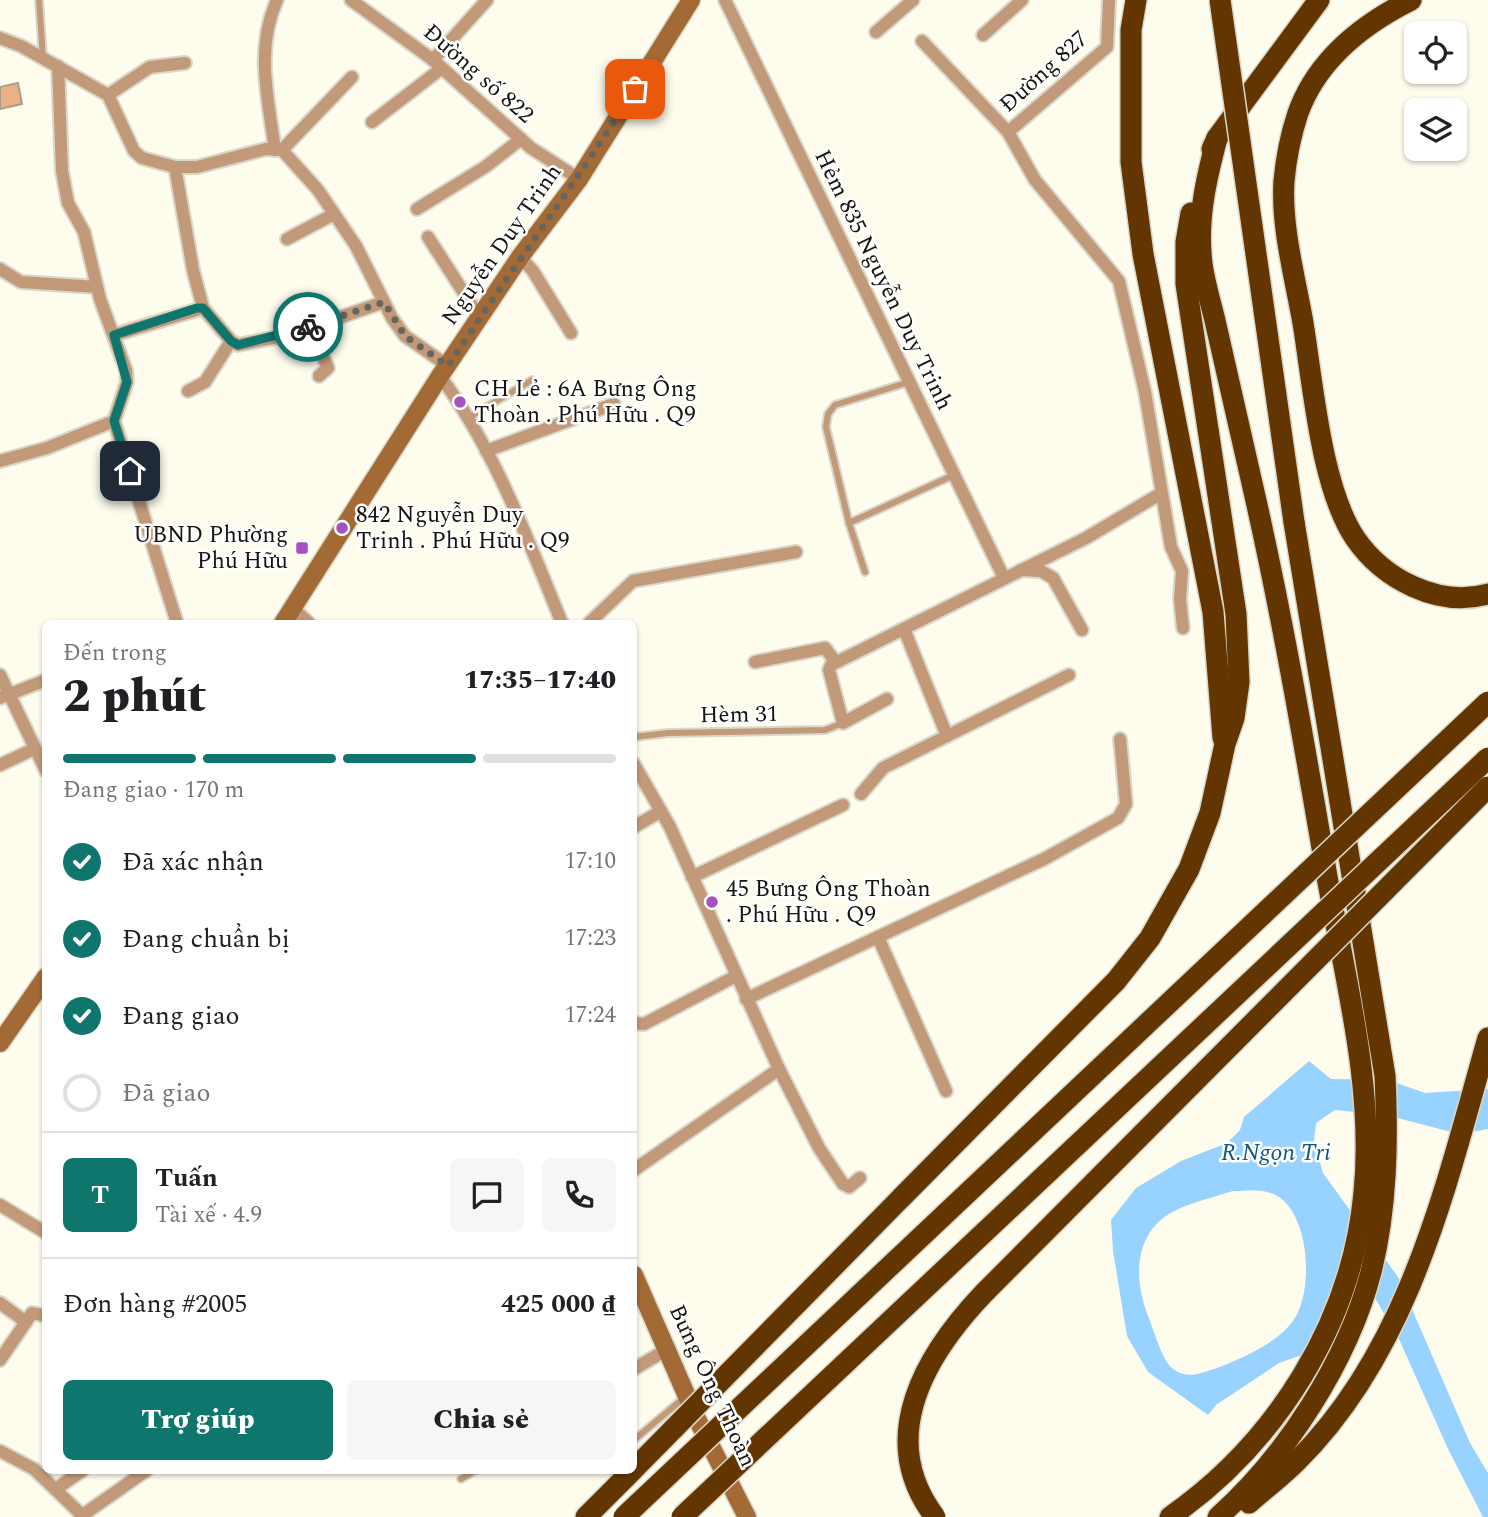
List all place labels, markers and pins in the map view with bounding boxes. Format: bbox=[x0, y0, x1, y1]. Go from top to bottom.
pin bbox=[605, 59, 665, 119]
place label: CH Lẻ : 6A Bưng Ông Thoàn . Phú Hữu . Q9 bbox=[474, 372, 697, 433]
marker: CH Lẻ : 6A Bưng Ông Thoàn . Phú Hữu . Q9 bbox=[452, 394, 468, 410]
pin bbox=[100, 441, 160, 501]
place label: 842 Nguyễn Duy Trinh . Phú Hữu . Q9 bbox=[356, 498, 570, 559]
place label: UBND Phường Phú Hữu bbox=[133, 518, 288, 579]
marker: 842 Nguyễn Duy Trinh . Phú Hữu . Q9 bbox=[334, 520, 350, 536]
marker: UBND Phường Phú Hữu bbox=[294, 540, 310, 556]
place label: 45 Bưng Ông Thoàn . Phú Hữu . Q9 bbox=[726, 872, 931, 933]
marker: 45 Bưng Ông Thoàn . Phú Hữu . Q9 bbox=[704, 894, 720, 910]

